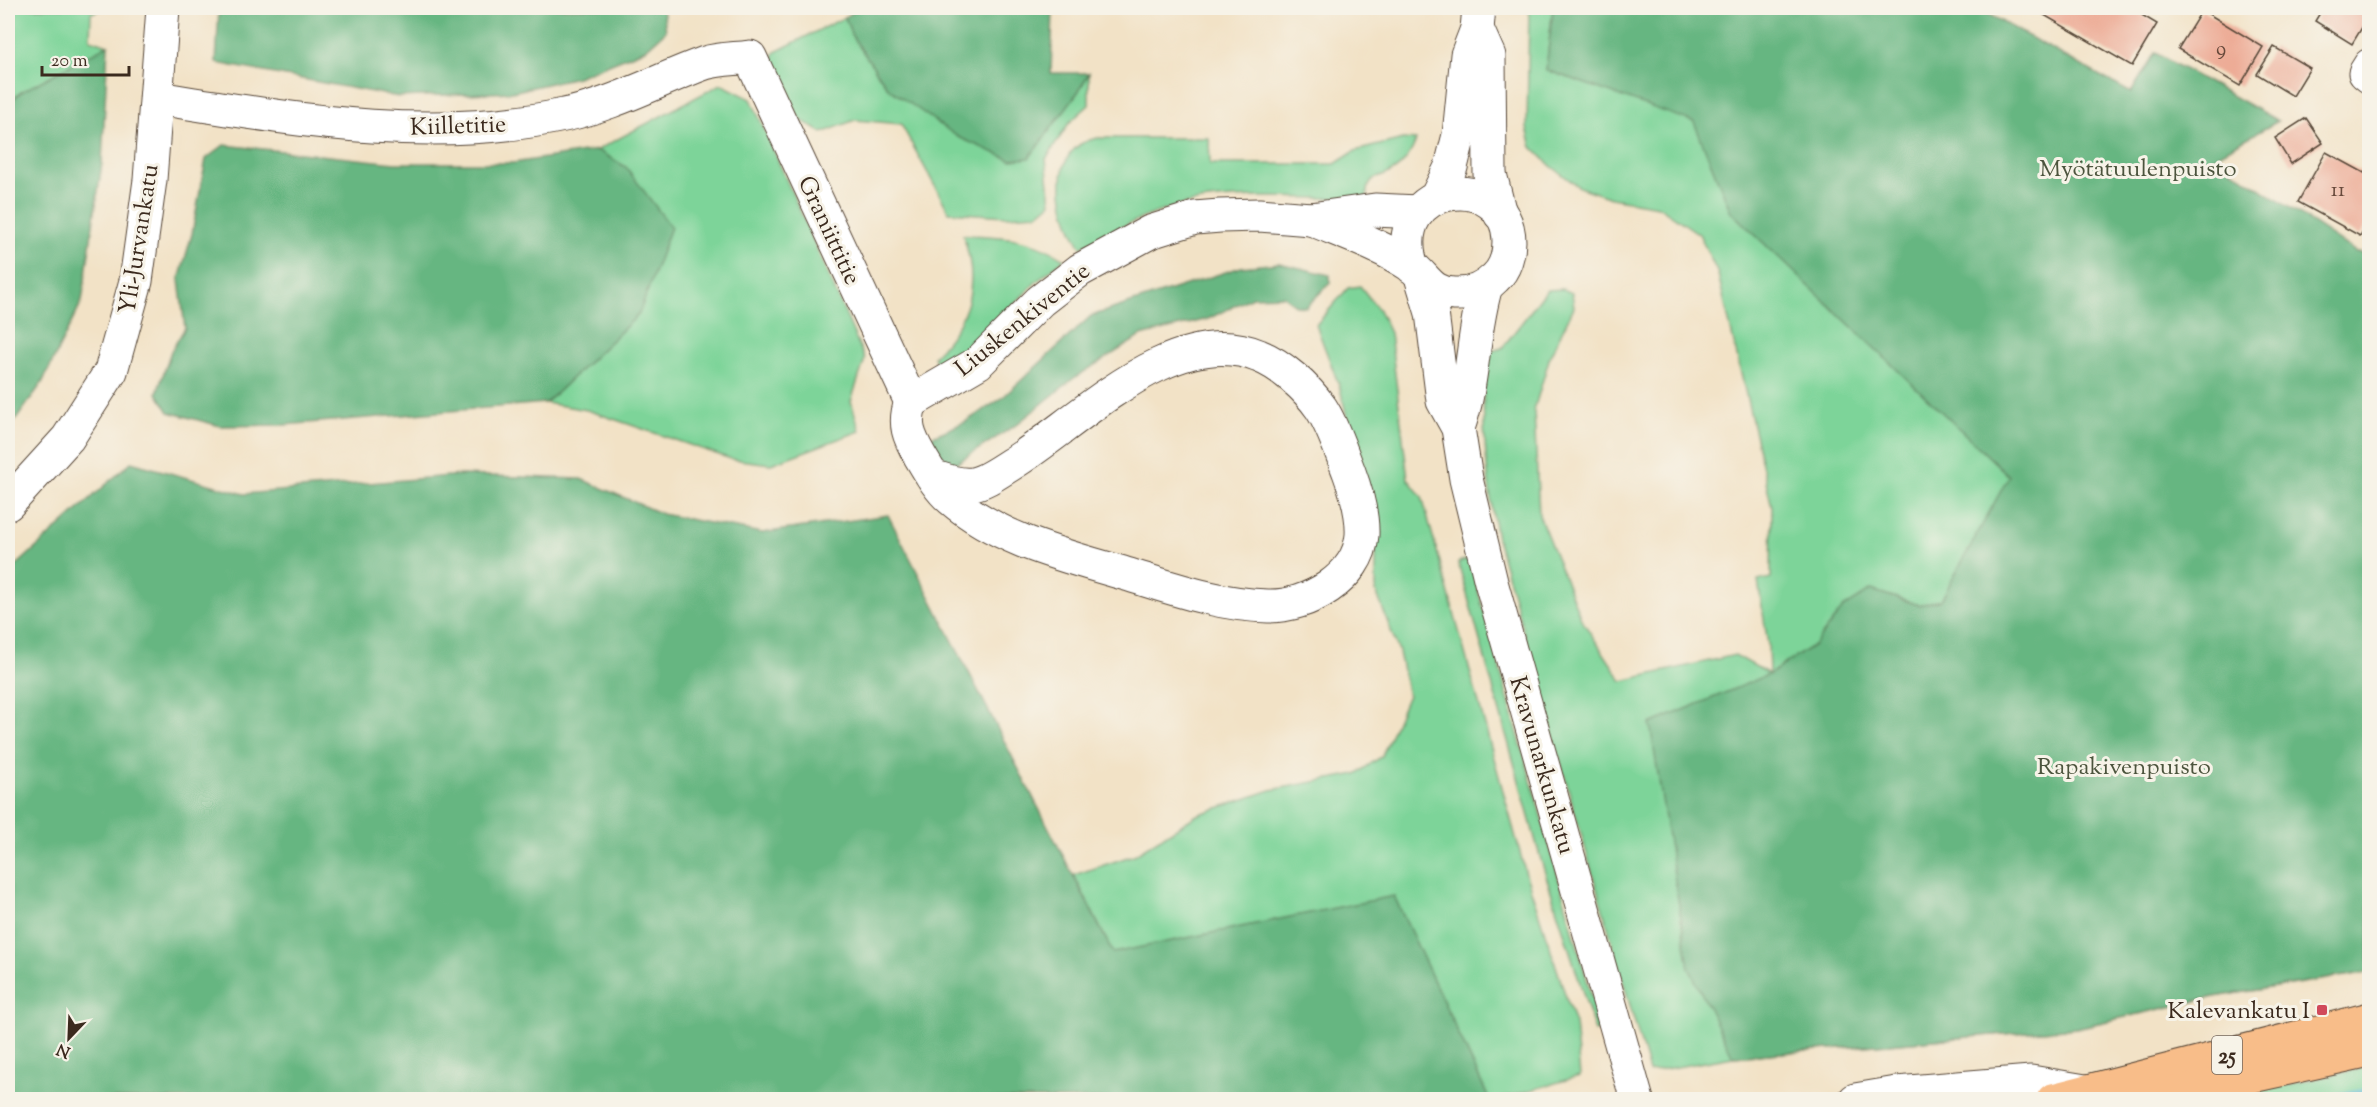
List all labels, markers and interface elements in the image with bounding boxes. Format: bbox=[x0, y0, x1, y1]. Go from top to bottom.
house number: 9 bbox=[2216, 35, 2226, 65]
scale bar bbox=[42, 39, 129, 77]
text: 20 m bbox=[51, 49, 88, 75]
street label: Kiilletitie bbox=[409, 108, 507, 146]
park label: Myötätuulenpuisto bbox=[2039, 153, 2237, 187]
street label: Yli-Jurvankatu bbox=[111, 162, 169, 317]
street label: Graniittitie bbox=[788, 171, 868, 291]
house number: 11 bbox=[2331, 176, 2345, 206]
street label: Liuskenkiventie bbox=[948, 255, 1098, 386]
street label: Kravunarkunkatu bbox=[1499, 673, 1583, 859]
park label: Rapakivenpuisto bbox=[2037, 751, 2211, 785]
place label: Kalevankatu I bbox=[2168, 995, 2310, 1029]
marker: Kalevankatu I bbox=[2315, 1003, 2329, 1017]
north arrow bbox=[39, 1008, 99, 1068]
text: N bbox=[54, 1036, 74, 1063]
road number: 25 bbox=[2212, 1036, 2242, 1074]

